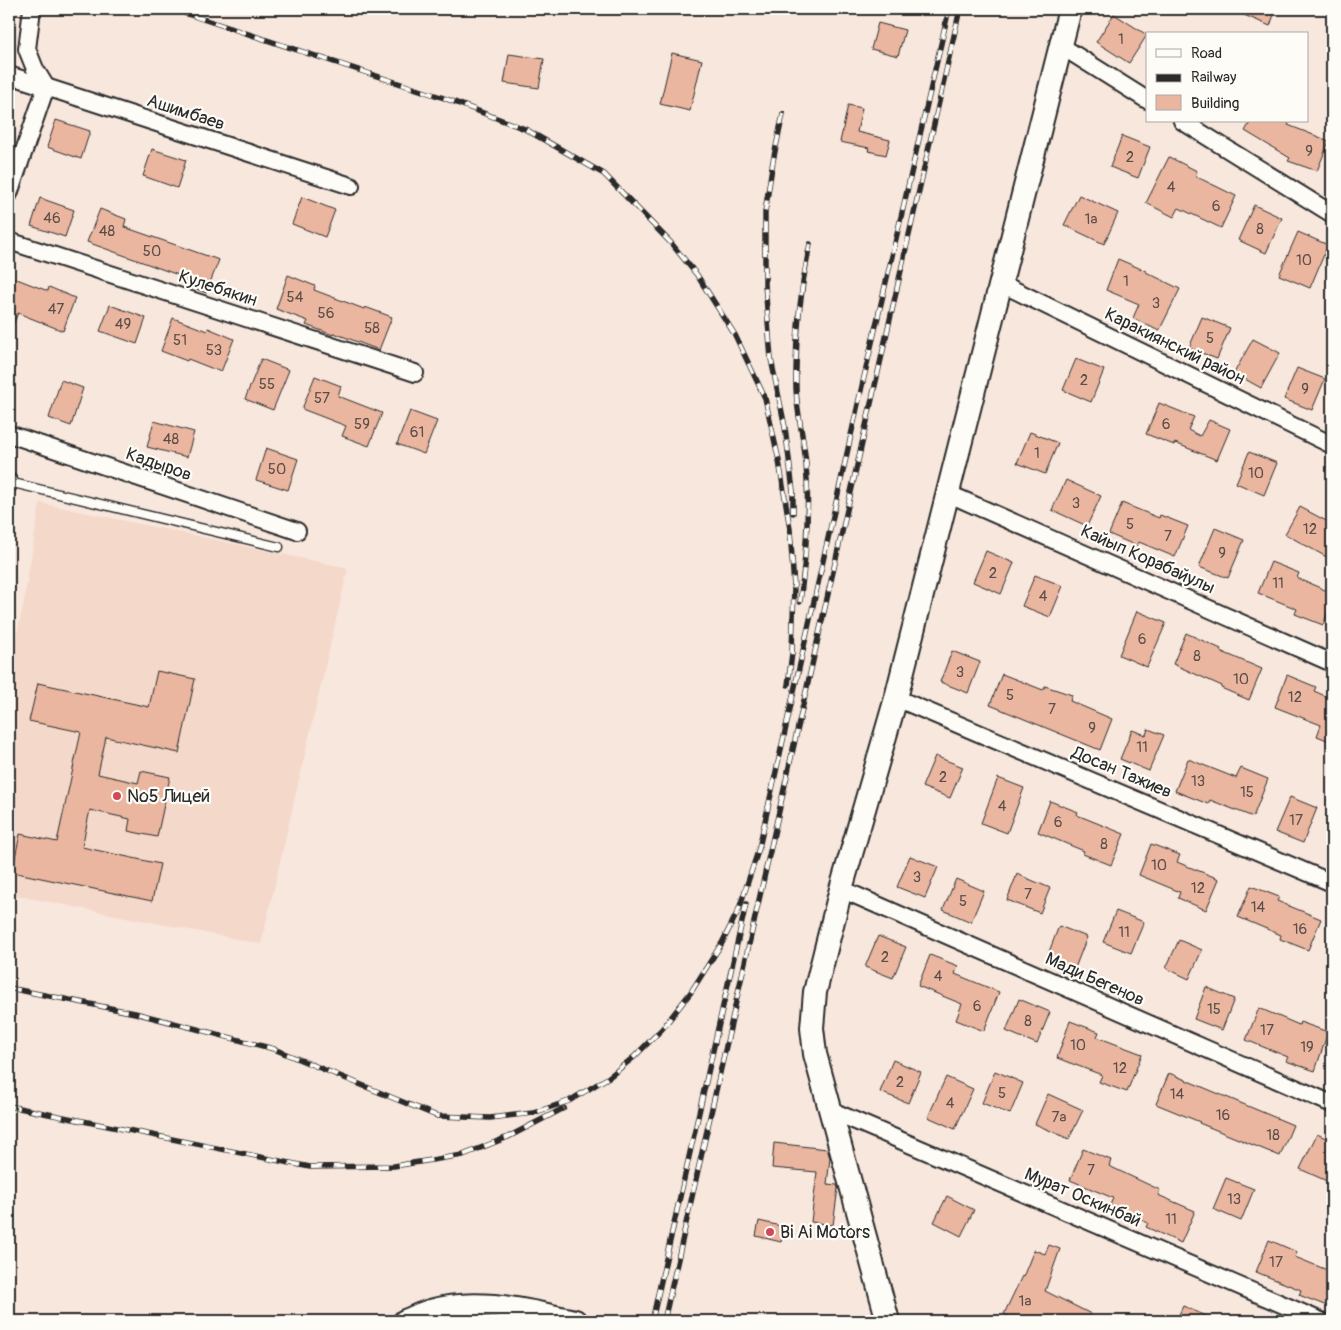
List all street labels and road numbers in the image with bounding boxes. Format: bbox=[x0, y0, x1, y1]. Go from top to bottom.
street label: Ашимбаев bbox=[144, 89, 228, 136]
street label: Кулебякин bbox=[176, 265, 260, 312]
street label: Каракиянский район bbox=[1101, 302, 1249, 390]
street label: Кадыров bbox=[123, 443, 195, 486]
street label: Кайып Корабайулы bbox=[1077, 520, 1218, 599]
street label: Досан Тажиев bbox=[1067, 741, 1175, 804]
street label: Мади Бегенов bbox=[1042, 947, 1148, 1012]
street label: Мурат Оскинбай bbox=[1021, 1163, 1145, 1232]

